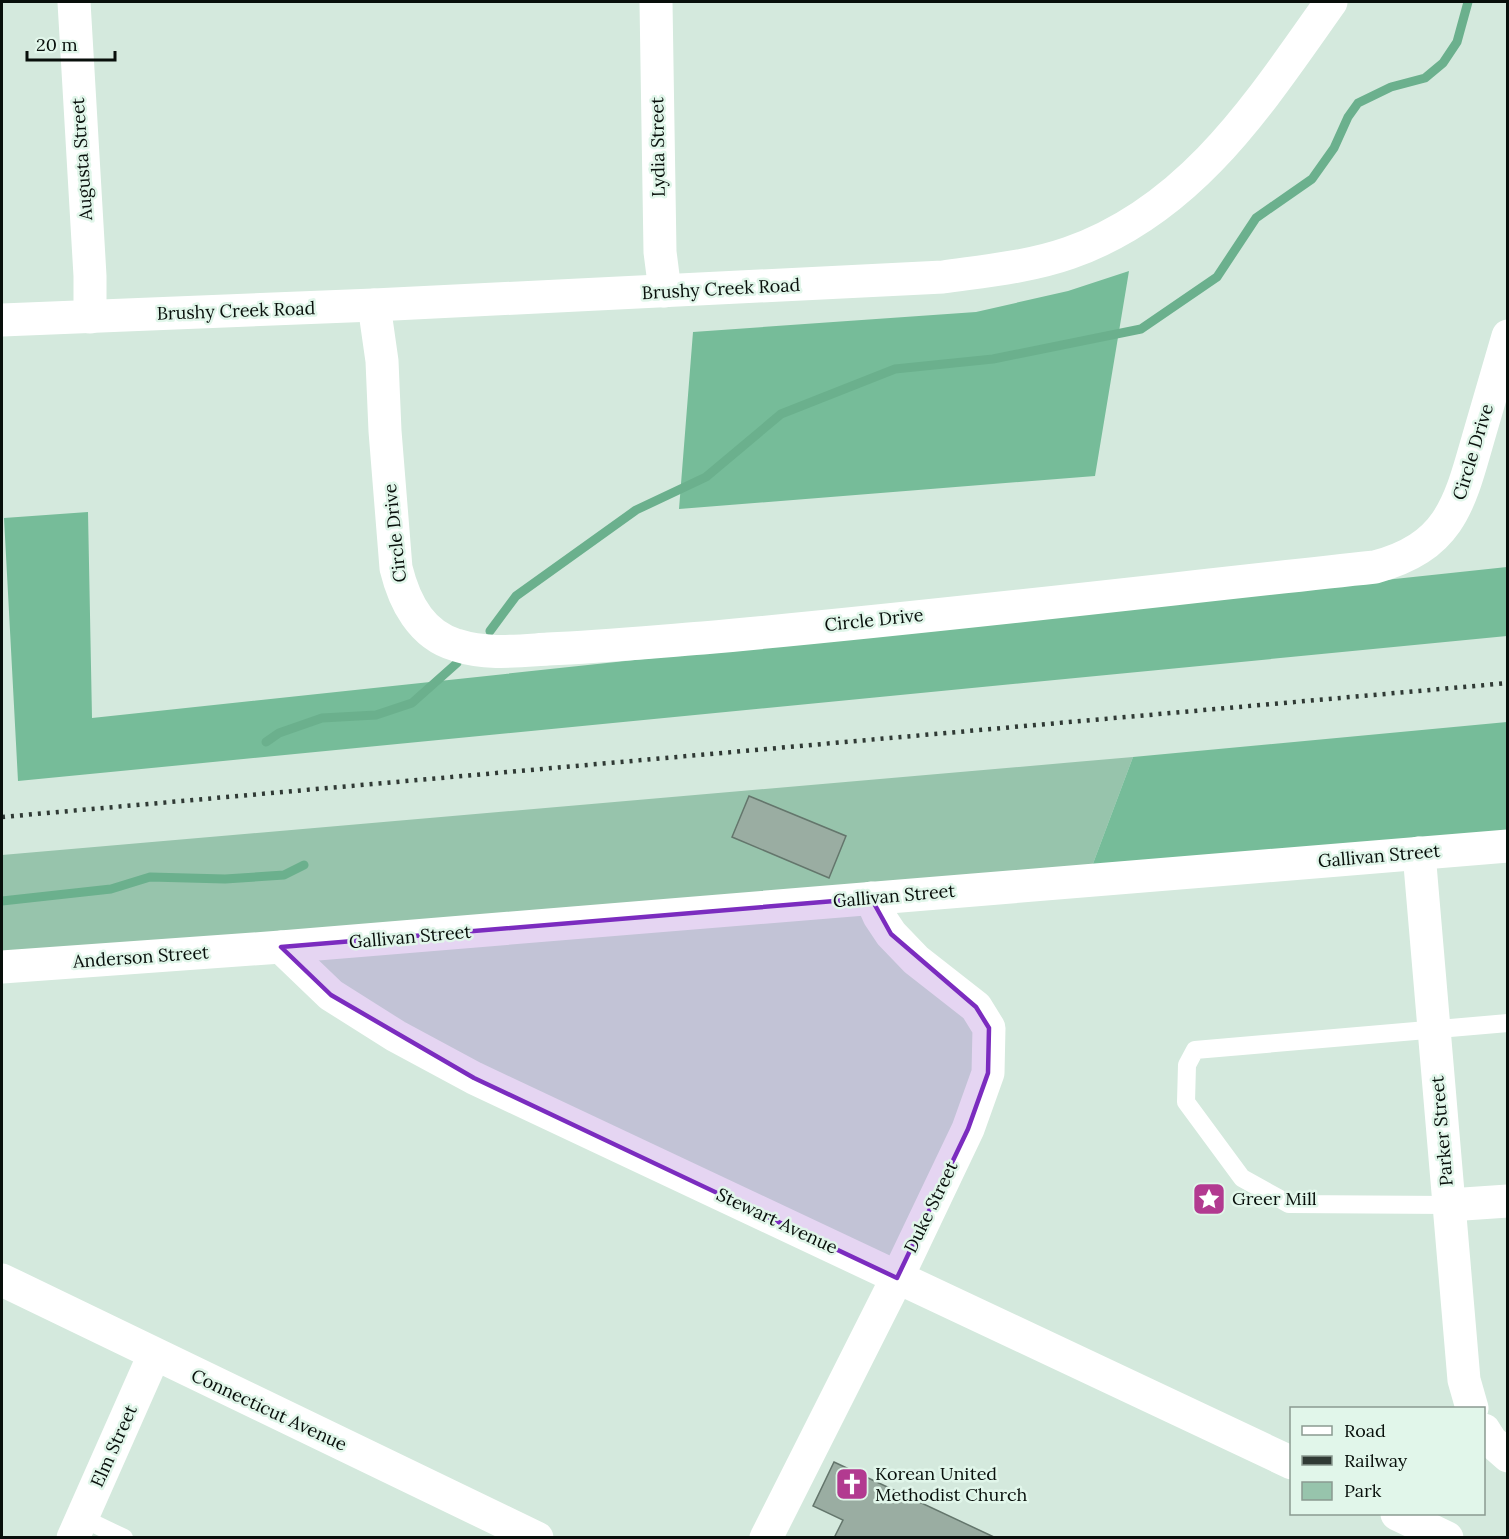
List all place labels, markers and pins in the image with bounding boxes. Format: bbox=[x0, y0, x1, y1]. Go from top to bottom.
place icon: Greer Mill bbox=[1191, 1181, 1227, 1217]
place label: Greer Mill bbox=[1232, 1187, 1317, 1210]
place label: Korean United Methodist Church bbox=[875, 1462, 1028, 1506]
church icon: Korean United Methodist Church bbox=[834, 1466, 870, 1502]

